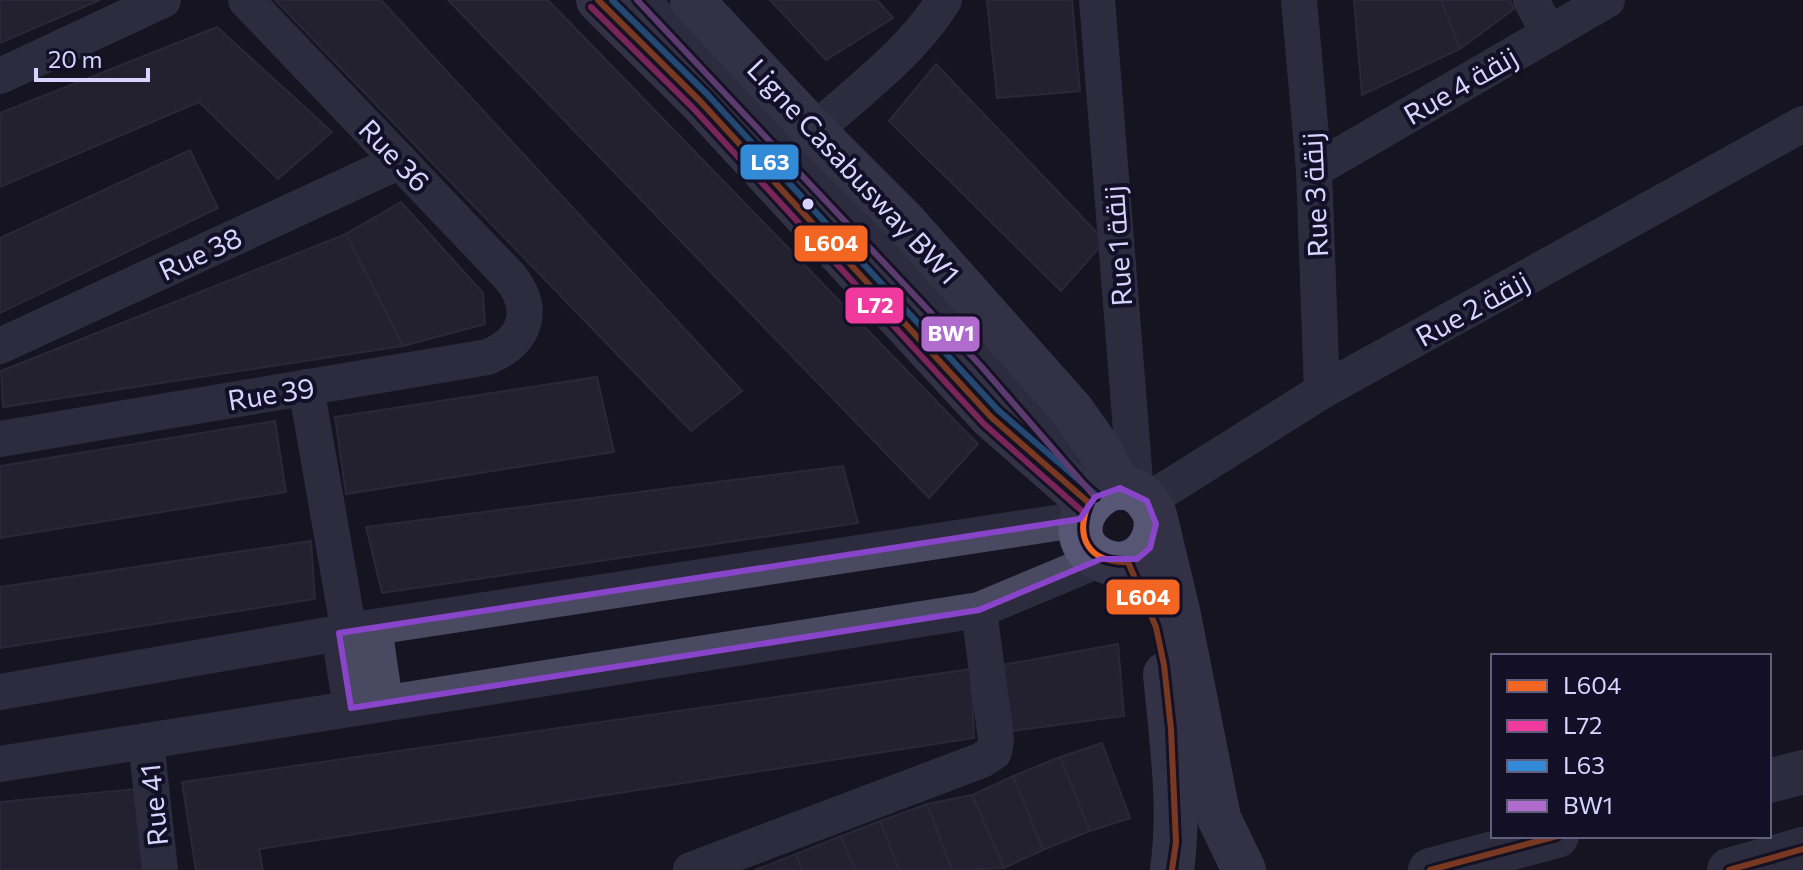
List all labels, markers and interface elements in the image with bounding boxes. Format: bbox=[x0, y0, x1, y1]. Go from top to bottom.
scale bar bbox=[36, 32, 148, 82]
street label: Rue 4 زنقة bbox=[1397, 39, 1523, 131]
text: 20 m bbox=[48, 44, 102, 73]
street label: Ligne Casabusway BW1 bbox=[741, 51, 967, 291]
street label: Rue 36 bbox=[352, 112, 438, 198]
street label: Rue 3 زنقة bbox=[1294, 132, 1334, 258]
line badge: L63 bbox=[739, 143, 800, 181]
text: L63 bbox=[750, 148, 790, 175]
street label: Rue 1 زنقة bbox=[1096, 185, 1138, 307]
unlabelled marker bbox=[800, 196, 816, 212]
street label: Rue 38 bbox=[153, 219, 247, 287]
line badge: L604 bbox=[793, 224, 869, 263]
text: L604 bbox=[804, 229, 858, 256]
street label: Rue 2 زنقة bbox=[1409, 263, 1535, 353]
line badge: L72 bbox=[844, 286, 905, 325]
text: L72 bbox=[856, 291, 894, 318]
line badge: BW1 bbox=[920, 315, 981, 353]
text: BW1 bbox=[927, 319, 975, 346]
street label: Rue 39 bbox=[225, 369, 317, 417]
line badge: L604 bbox=[1105, 578, 1181, 616]
text: L604 bbox=[1116, 583, 1170, 610]
legend bbox=[1491, 654, 1771, 838]
text: L604 bbox=[1563, 670, 1621, 699]
text: L72 bbox=[1563, 710, 1602, 739]
text: L63 bbox=[1563, 750, 1605, 779]
street label: Rue 41 bbox=[132, 762, 174, 848]
text: BW1 bbox=[1563, 790, 1613, 819]

